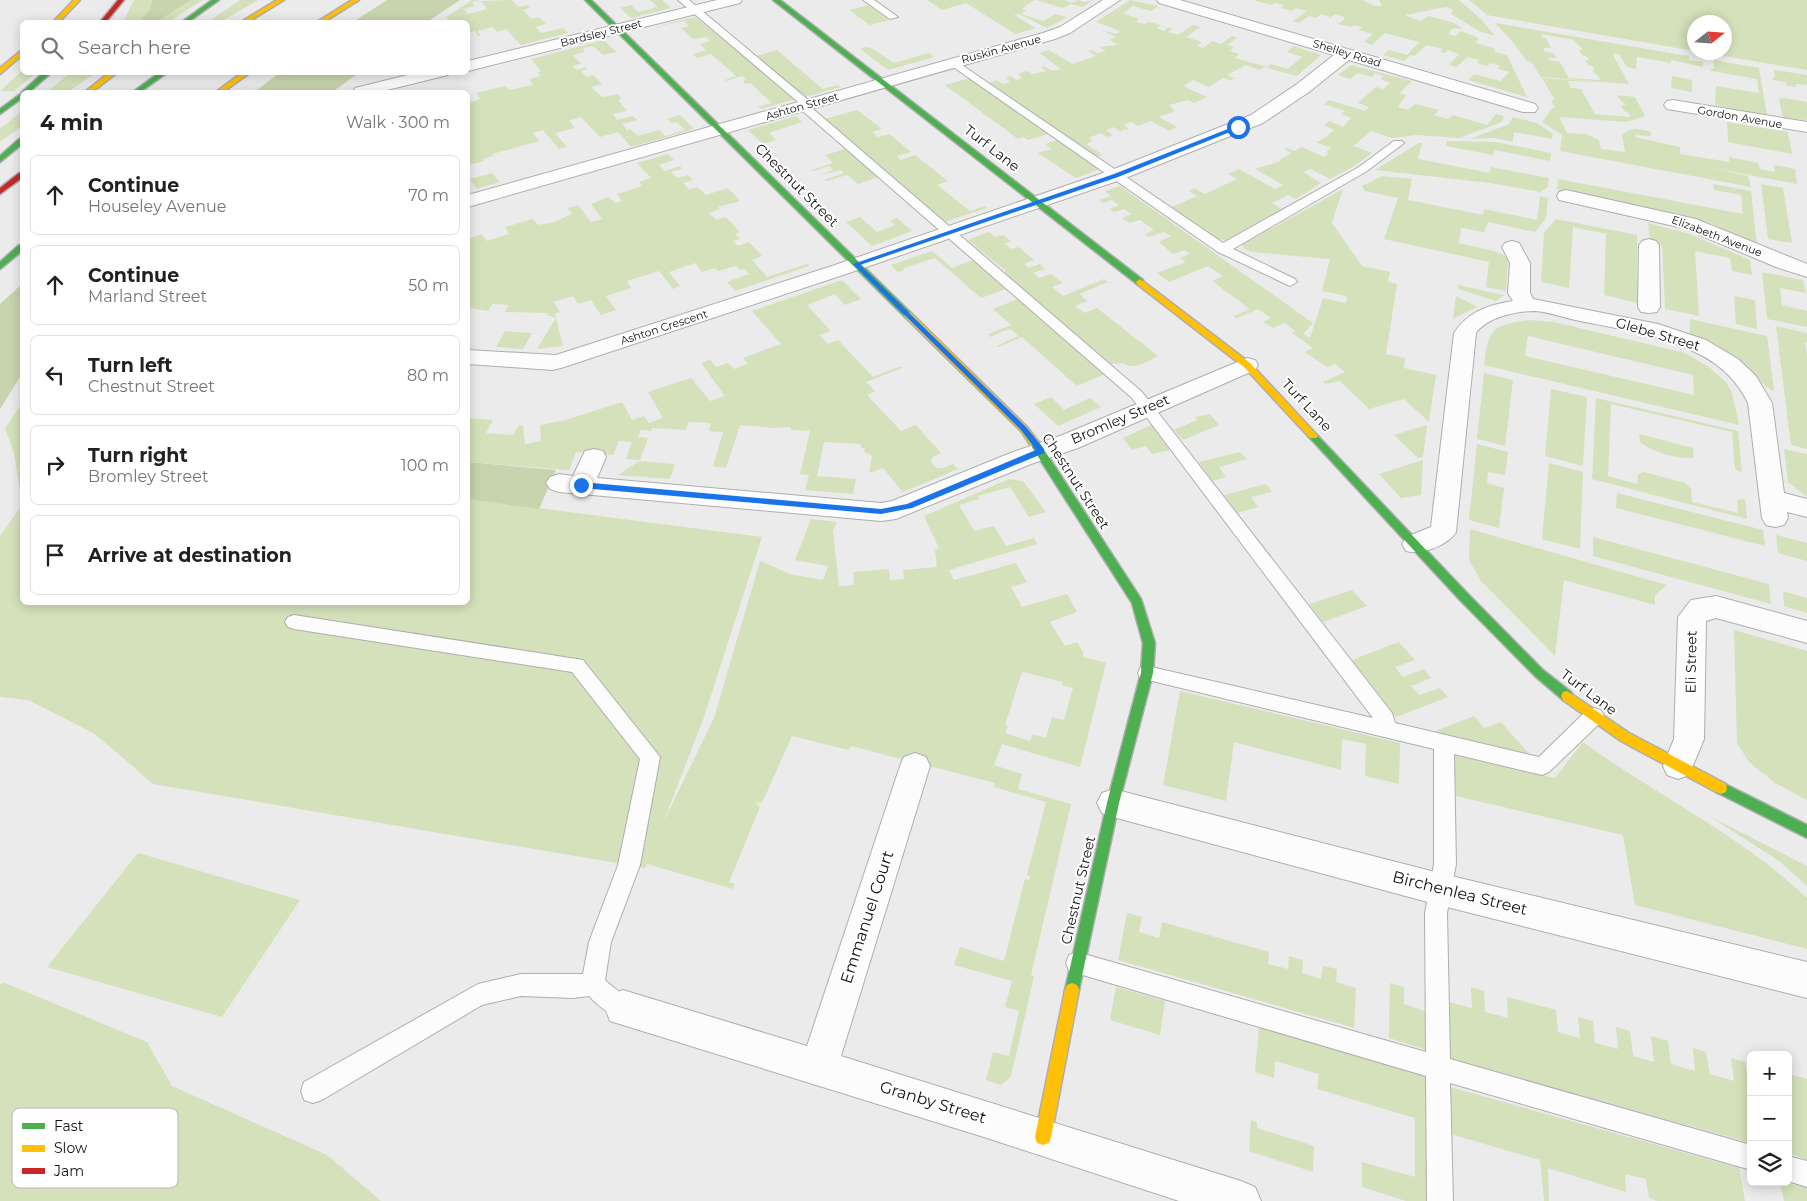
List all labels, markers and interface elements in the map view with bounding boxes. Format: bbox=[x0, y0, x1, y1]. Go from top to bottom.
north arrow bbox=[1687, 15, 1732, 60]
street label: Bardsley Street bbox=[559, 16, 644, 50]
search box bbox=[20, 20, 470, 75]
street label: Ruskin Avenue bbox=[960, 32, 1043, 66]
icon: search bbox=[38, 34, 66, 62]
text: Search here bbox=[78, 36, 191, 59]
street label: Shelley Road bbox=[1311, 36, 1383, 70]
street label: Ashton Street bbox=[764, 89, 841, 123]
street label: Gordon Avenue bbox=[1697, 103, 1784, 131]
text: 4 min bbox=[40, 110, 103, 135]
text: Walk · 300 m bbox=[346, 113, 450, 132]
route start bbox=[1227, 116, 1250, 139]
street label: Turf Lane bbox=[961, 121, 1023, 175]
street label: Chestnut Street bbox=[751, 139, 843, 231]
text: Continue bbox=[88, 174, 179, 197]
icon: ahead bbox=[41, 181, 69, 209]
text: 70 m bbox=[408, 186, 449, 205]
text: Houseley Avenue bbox=[88, 197, 226, 216]
street label: Elizabeth Avenue bbox=[1670, 212, 1765, 260]
text: Continue bbox=[88, 264, 179, 287]
icon: ahead bbox=[41, 271, 69, 299]
text: 50 m bbox=[408, 276, 449, 295]
text: Marland Street bbox=[88, 287, 207, 306]
street label: Ashton Crescent bbox=[619, 306, 710, 348]
street label: Glebe Street bbox=[1614, 313, 1703, 355]
text: Turn left bbox=[88, 354, 173, 377]
icon: left bbox=[41, 361, 69, 389]
text: 80 m bbox=[407, 366, 449, 385]
street label: Turf Lane bbox=[1278, 375, 1336, 435]
text: Chestnut Street bbox=[88, 377, 215, 396]
street label: Bromley Street bbox=[1068, 390, 1172, 448]
street label: Chestnut Street bbox=[1038, 430, 1114, 533]
text: Turn right bbox=[88, 444, 188, 467]
icon: right bbox=[41, 451, 69, 479]
text: 100 m bbox=[401, 456, 449, 475]
text: Bromley Street bbox=[88, 467, 208, 486]
route end bbox=[570, 474, 593, 497]
icon: arrive bbox=[41, 541, 69, 569]
text: Arrive at destination bbox=[88, 544, 292, 567]
street label: Eli Street bbox=[1681, 630, 1701, 694]
street label: Turf Lane bbox=[1557, 665, 1621, 719]
street label: Chestnut Street bbox=[1057, 834, 1099, 946]
street label: Emmanuel Court bbox=[837, 848, 898, 986]
street label: Birchenlea Street bbox=[1391, 867, 1530, 919]
map controls bbox=[1747, 1051, 1792, 1186]
button: + bbox=[1747, 1051, 1792, 1096]
street label: Granby Street bbox=[878, 1077, 989, 1127]
button: − bbox=[1747, 1096, 1792, 1141]
legend bbox=[12, 1108, 178, 1188]
text: Fast bbox=[54, 1117, 84, 1135]
text: Slow bbox=[54, 1139, 88, 1157]
button: layers bbox=[1747, 1141, 1792, 1186]
text: Jam bbox=[53, 1162, 84, 1180]

